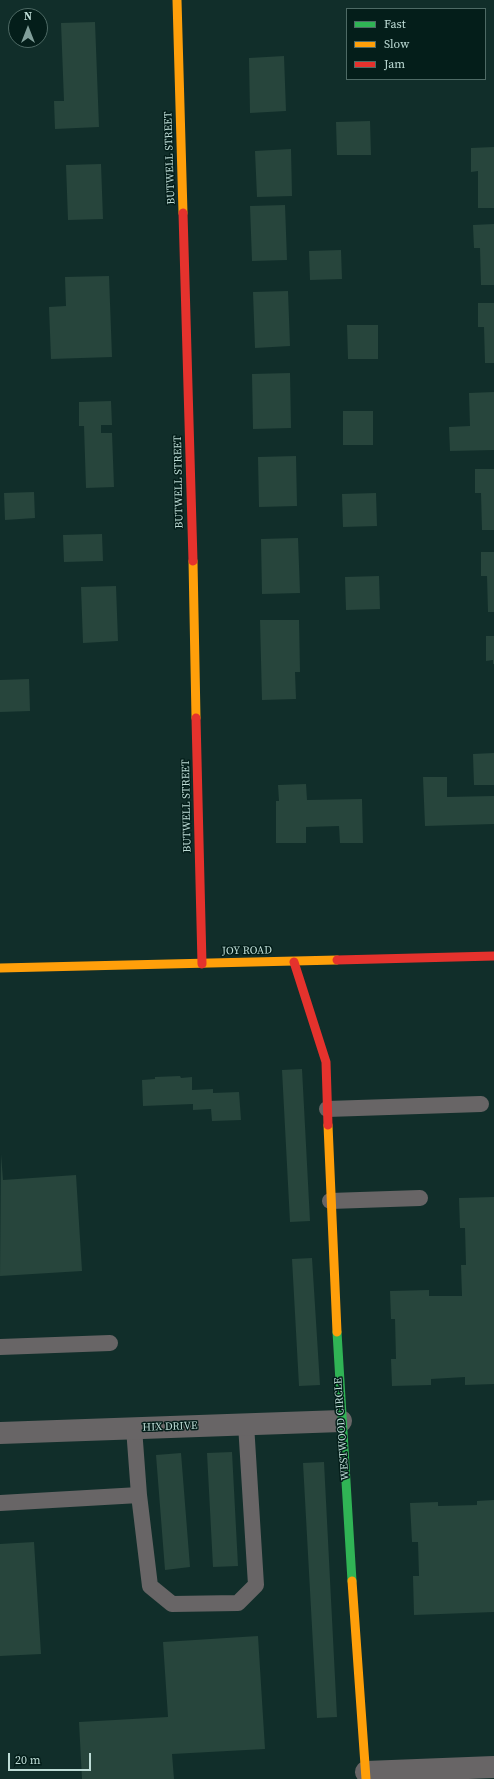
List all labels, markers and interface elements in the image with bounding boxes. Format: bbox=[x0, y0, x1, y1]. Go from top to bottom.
north arrow bbox=[8, 8, 48, 48]
legend bbox=[346, 8, 486, 80]
text: N bbox=[24, 9, 32, 24]
text: Fast bbox=[384, 16, 406, 32]
text: Slow bbox=[384, 36, 409, 52]
text: Jam bbox=[384, 56, 405, 72]
street label: BUTWELL STREET bbox=[162, 111, 178, 205]
street label: BUTWELL STREET bbox=[172, 435, 186, 529]
street label: BUTWELL STREET bbox=[180, 759, 194, 853]
street label: JOY ROAD bbox=[222, 944, 272, 958]
street label: WESTWOOD CIRCLE bbox=[332, 1377, 352, 1481]
street label: HIX DRIVE bbox=[142, 1419, 198, 1435]
scale bar bbox=[10, 1745, 93, 1771]
text: 20 m bbox=[15, 1752, 41, 1768]

